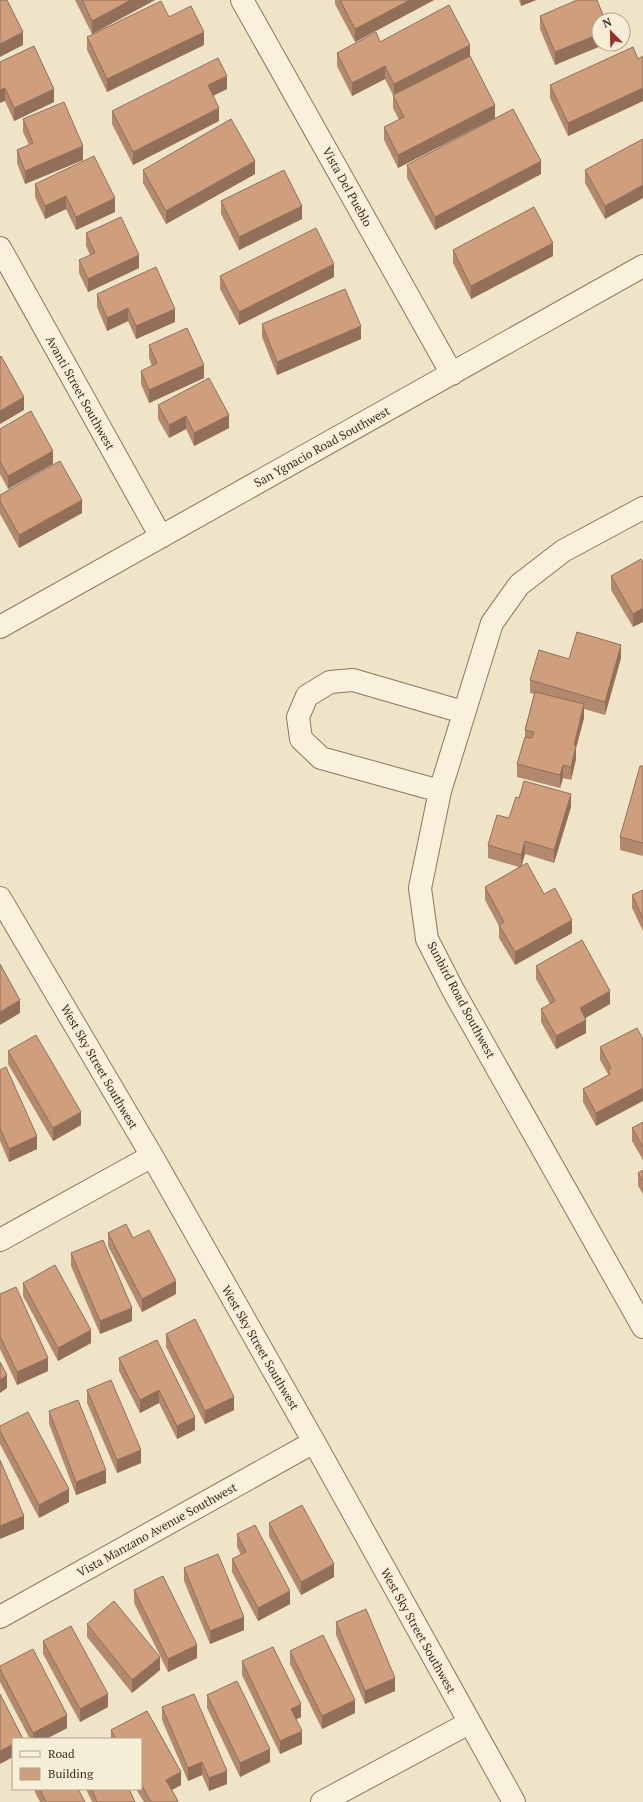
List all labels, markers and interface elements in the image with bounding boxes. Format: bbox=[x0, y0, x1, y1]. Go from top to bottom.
north arrow bbox=[591, 12, 631, 52]
text: N bbox=[601, 14, 614, 31]
street label: Vista Del Pueblo bbox=[319, 144, 376, 229]
street label: Avanti Street Southwest bbox=[43, 333, 118, 453]
street label: San Ygnacio Road Southwest bbox=[251, 403, 393, 490]
street label: Sunbird Road Southwest bbox=[424, 939, 499, 1061]
street label: West Sky Street Southwest bbox=[58, 1002, 142, 1132]
street label: West Sky Street Southwest bbox=[219, 1283, 303, 1413]
street label: Vista Manzano Avenue Southwest bbox=[74, 1479, 240, 1580]
street label: West Sky Street Southwest bbox=[378, 1565, 460, 1697]
legend bbox=[12, 1738, 142, 1790]
text: Road bbox=[48, 1746, 75, 1761]
text: Building bbox=[48, 1766, 94, 1781]

